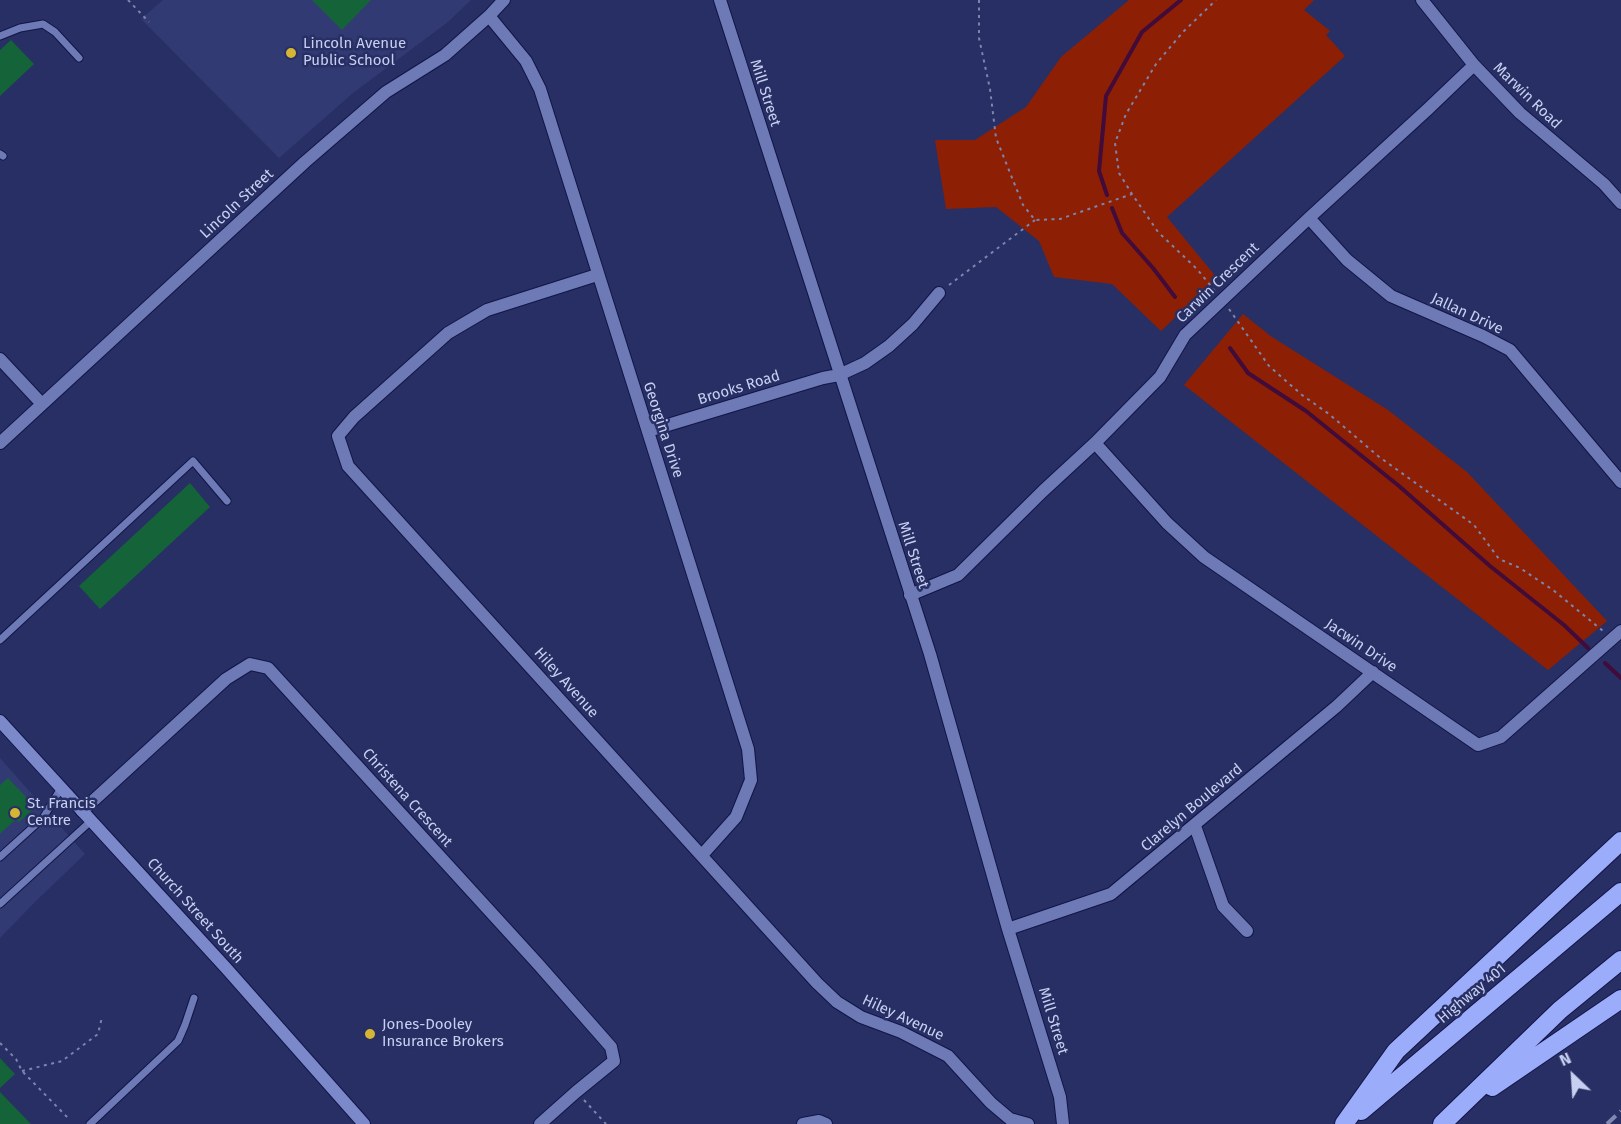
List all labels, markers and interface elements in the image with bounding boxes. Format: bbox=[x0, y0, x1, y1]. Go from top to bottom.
place label: Lincoln Avenue Public School bbox=[303, 35, 406, 70]
marker: Lincoln Avenue Public School bbox=[284, 46, 298, 60]
street label: Mill Street bbox=[746, 57, 784, 129]
street label: Marwin Road bbox=[1489, 59, 1565, 133]
street label: Lincoln Street bbox=[196, 165, 278, 243]
street label: Carwin Crescent bbox=[1173, 239, 1263, 327]
street label: Jallan Drive bbox=[1428, 289, 1506, 339]
street label: Brooks Road bbox=[696, 367, 782, 409]
street label: Georgina Drive bbox=[639, 380, 687, 480]
street label: Mill Street bbox=[894, 519, 932, 591]
street label: Jacwin Drive bbox=[1322, 615, 1400, 677]
street label: Hiley Avenue bbox=[530, 644, 602, 722]
street label: Christena Crescent bbox=[358, 745, 456, 851]
street label: Clarelyn Boulevard bbox=[1137, 760, 1247, 856]
place label: St. Francis Centre bbox=[27, 795, 96, 830]
marker: St. Francis Centre bbox=[8, 806, 22, 820]
street label: Church Street South bbox=[143, 855, 247, 967]
street label: Highway 401 bbox=[1434, 960, 1510, 1028]
street label: Mill Street bbox=[1034, 985, 1072, 1057]
street label: Hiley Avenue bbox=[859, 991, 947, 1045]
place label: Jones-Dooley Insurance Brokers bbox=[382, 1016, 504, 1051]
marker: Jones-Dooley Insurance Brokers bbox=[363, 1027, 377, 1041]
north arrow bbox=[1543, 1046, 1603, 1106]
text: N bbox=[1556, 1048, 1574, 1070]

